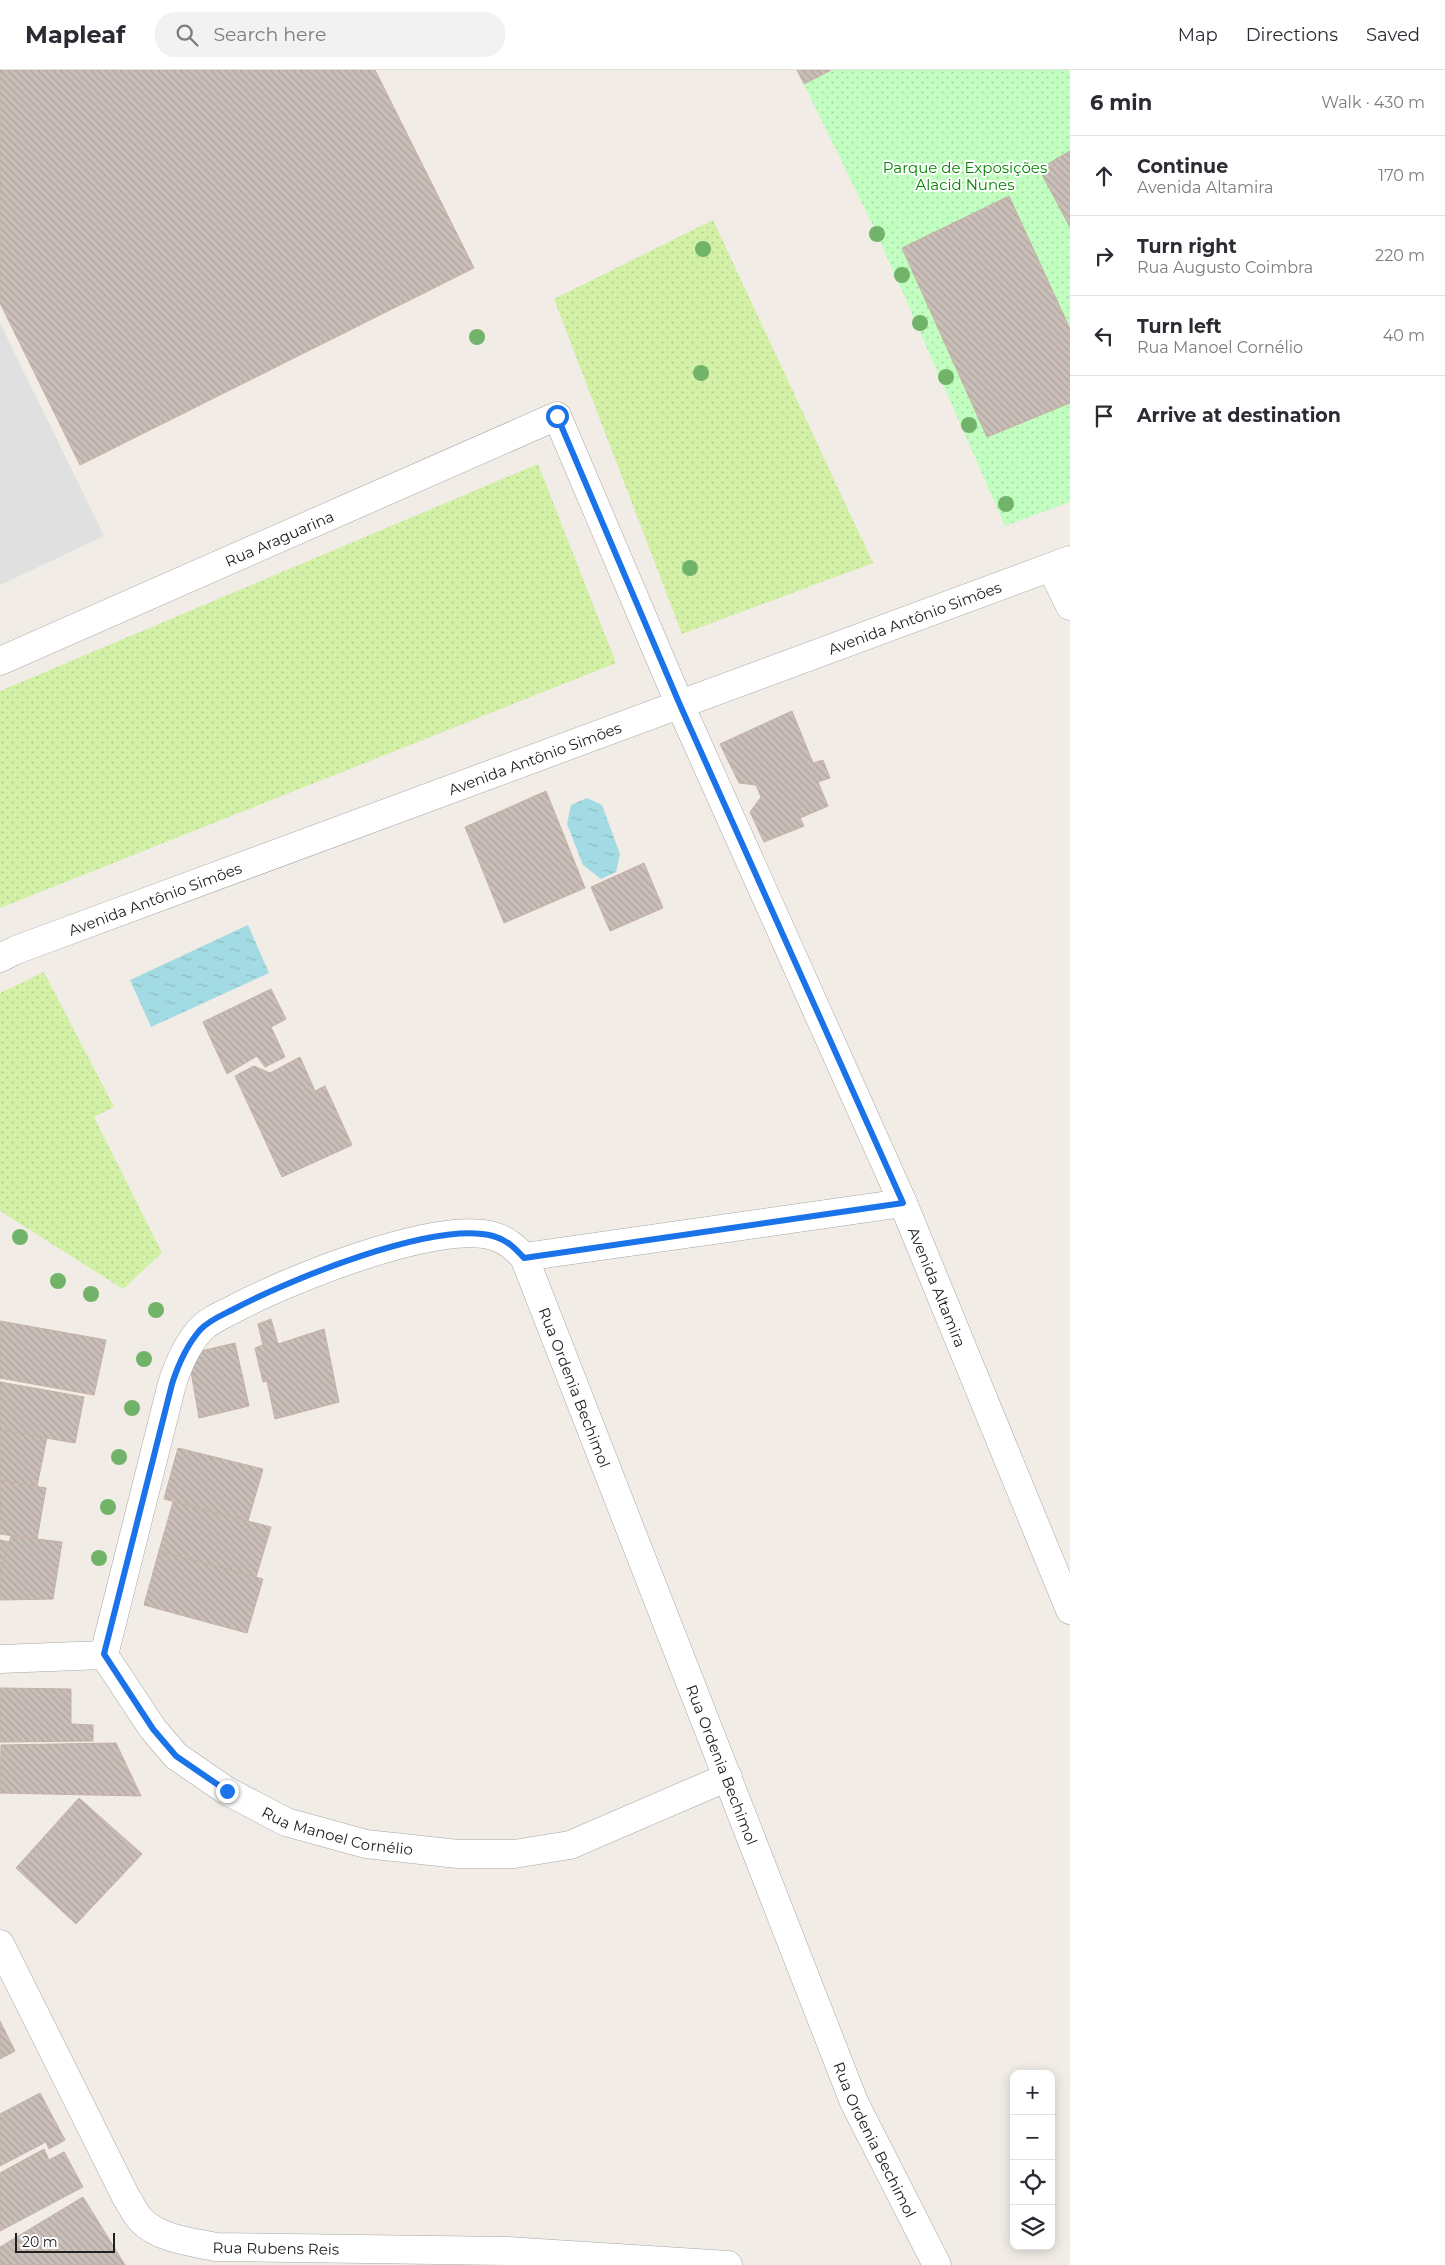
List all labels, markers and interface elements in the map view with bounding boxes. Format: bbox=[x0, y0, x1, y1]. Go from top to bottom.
search box bbox=[155, 12, 505, 57]
text: Mapleaf bbox=[25, 20, 125, 49]
icon: search bbox=[173, 21, 201, 49]
text: Search here bbox=[213, 23, 326, 46]
text: Map bbox=[1178, 24, 1218, 46]
text: Directions bbox=[1246, 24, 1338, 46]
text: Saved bbox=[1366, 24, 1420, 46]
text: 6 min bbox=[1090, 90, 1152, 115]
text: Walk · 430 m bbox=[1321, 93, 1425, 112]
text: Continue bbox=[1137, 155, 1228, 178]
park label: Parque de Exposições Alacid Nunes bbox=[883, 158, 1047, 194]
icon: ahead bbox=[1090, 162, 1118, 190]
text: 170 m bbox=[1378, 166, 1425, 185]
text: Avenida Altamira bbox=[1137, 178, 1274, 197]
text: Turn right bbox=[1137, 235, 1237, 258]
icon: right bbox=[1090, 242, 1118, 270]
text: 220 m bbox=[1375, 246, 1425, 265]
text: Rua Augusto Coimbra bbox=[1137, 258, 1313, 277]
text: Turn left bbox=[1137, 315, 1222, 338]
icon: left bbox=[1090, 322, 1118, 350]
text: 40 m bbox=[1383, 326, 1425, 345]
text: Rua Manoel Cornélio bbox=[1137, 338, 1303, 357]
icon: arrive bbox=[1090, 402, 1118, 430]
text: Arrive at destination bbox=[1137, 404, 1341, 427]
route start bbox=[546, 405, 569, 428]
street label: Rua Araguarina bbox=[222, 506, 337, 570]
street label: Avenida Antônio Simões bbox=[825, 577, 1004, 658]
street label: Avenida Antônio Simões bbox=[446, 717, 624, 799]
street label: Avenida Antônio Simões bbox=[66, 858, 244, 939]
street label: Avenida Altamira bbox=[904, 1224, 971, 1350]
street label: Rua Ordenia Bechimol bbox=[535, 1304, 615, 1470]
street label: Rua Ordenia Bechimol bbox=[682, 1682, 762, 1848]
route end bbox=[216, 1780, 239, 1803]
street label: Rua Manoel Cornélio bbox=[259, 1802, 414, 1859]
street label: Rua Ordenia Bechimol bbox=[830, 2059, 921, 2221]
map controls bbox=[1010, 2070, 1055, 2250]
button: + bbox=[1010, 2070, 1055, 2115]
button: − bbox=[1010, 2115, 1055, 2160]
button: locate bbox=[1010, 2160, 1055, 2205]
button: layers bbox=[1010, 2205, 1055, 2250]
scale bar bbox=[15, 2230, 115, 2253]
text: 20 m bbox=[22, 2233, 58, 2251]
street label: Rua Rubens Reis bbox=[212, 2237, 339, 2258]

